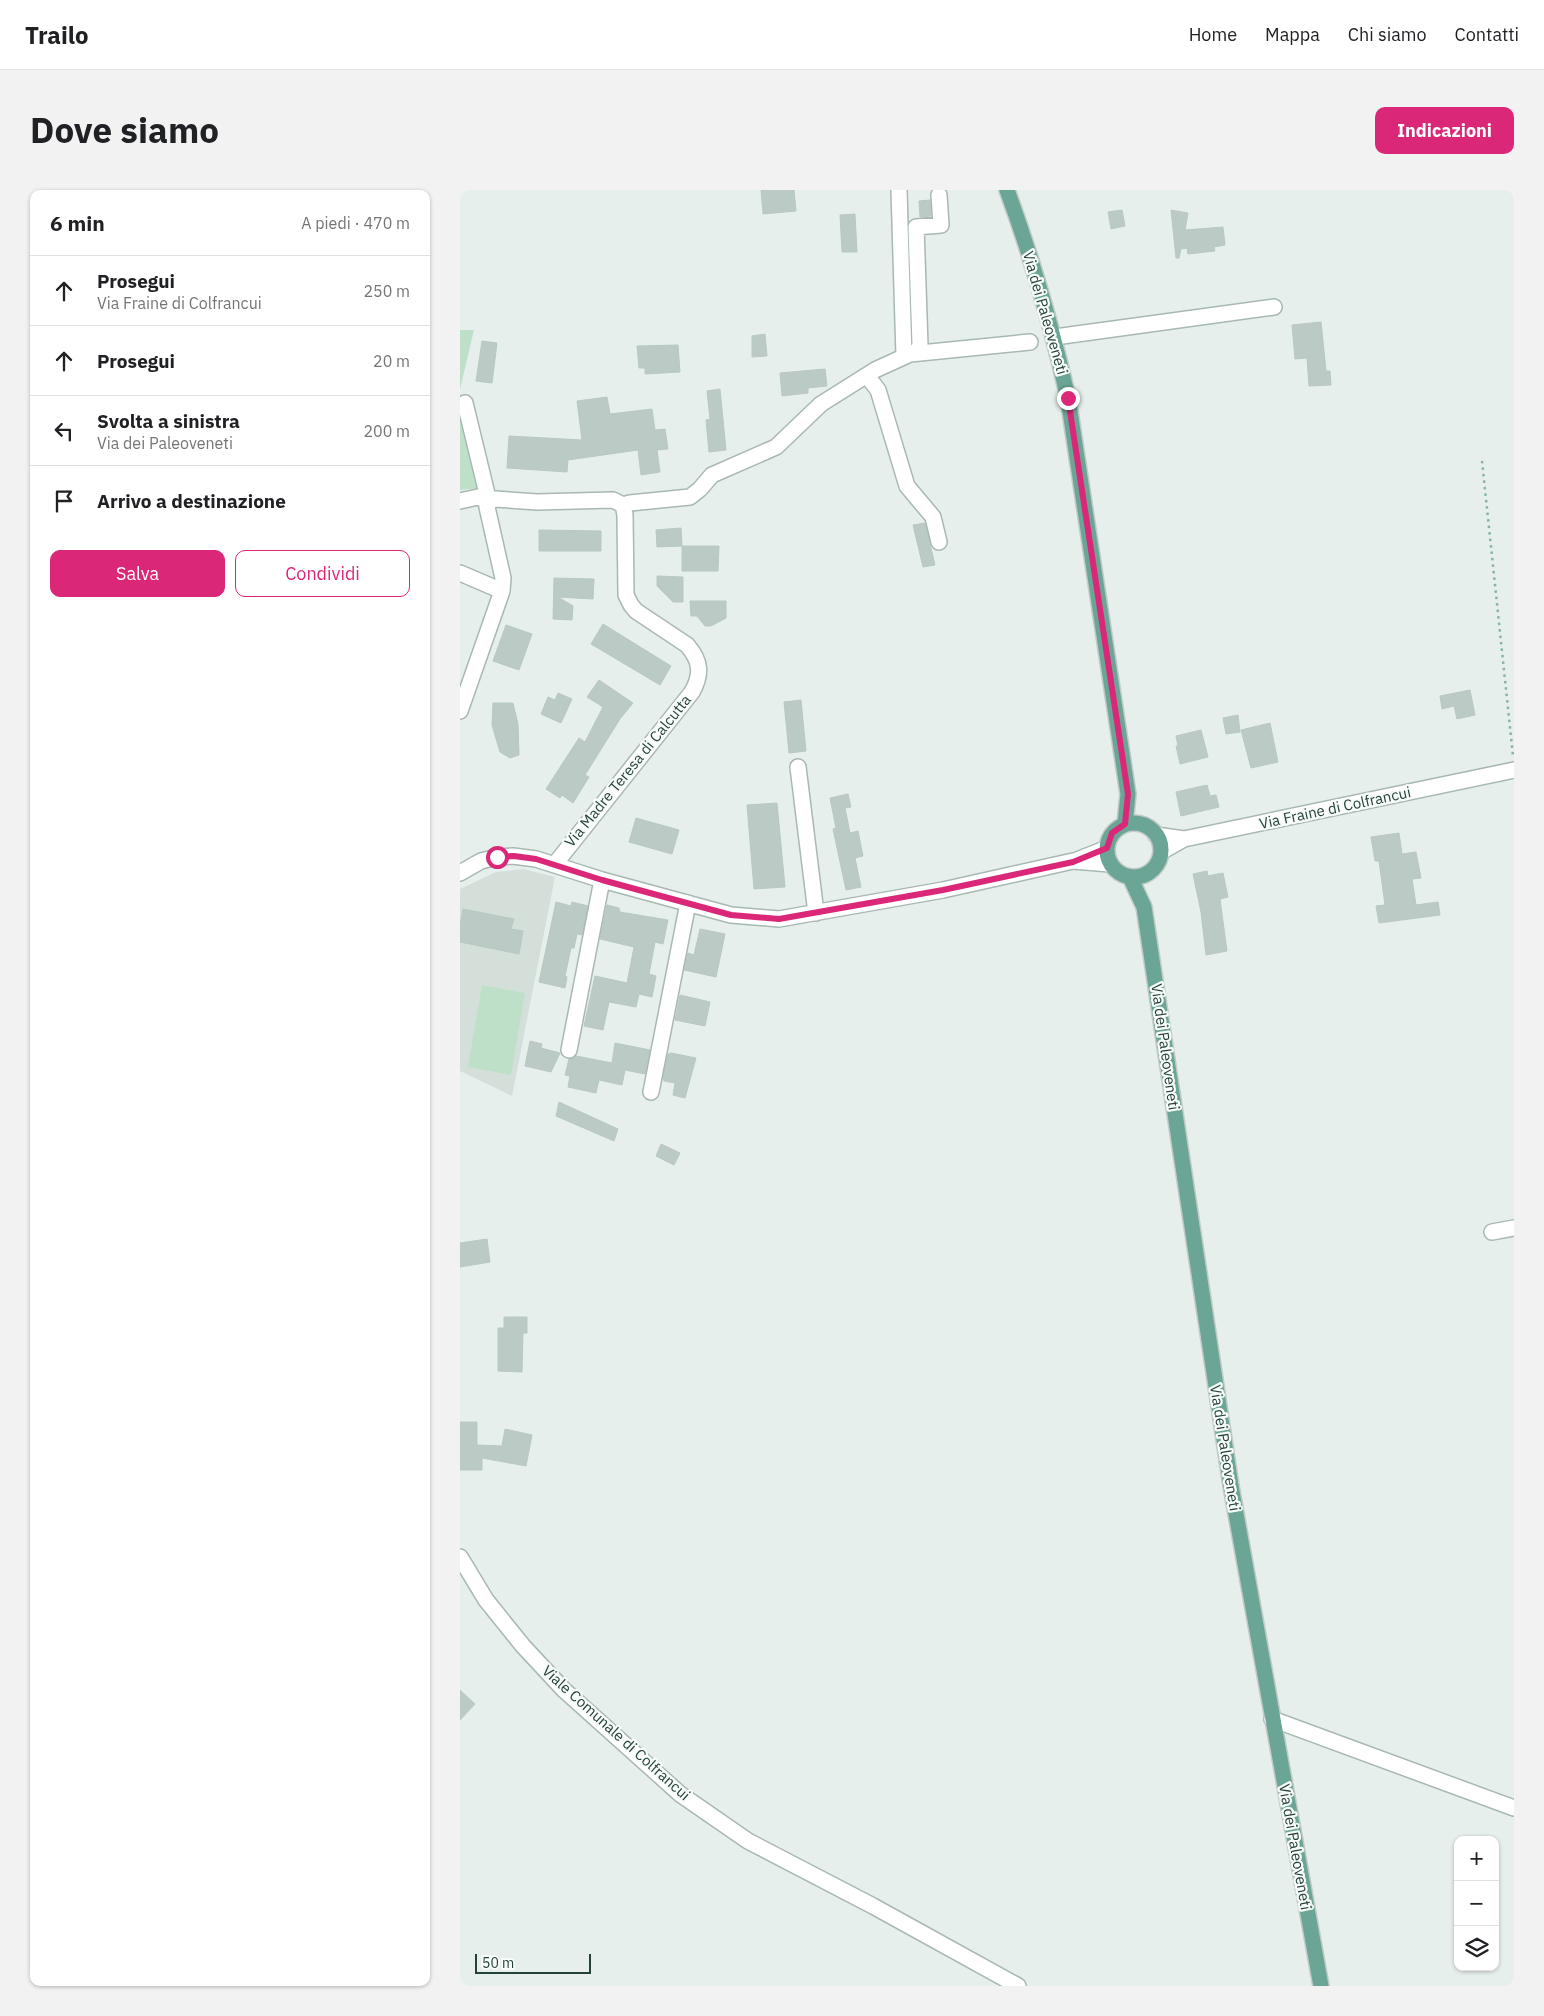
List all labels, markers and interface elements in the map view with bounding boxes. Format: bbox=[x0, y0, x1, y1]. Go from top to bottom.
text: Trailo bbox=[25, 19, 89, 51]
text: Home bbox=[1189, 23, 1237, 46]
text: Mappa bbox=[1265, 23, 1320, 46]
text: Chi siamo bbox=[1348, 23, 1427, 46]
text: Contatti bbox=[1455, 23, 1519, 46]
text: Dove siamo bbox=[30, 107, 219, 153]
button: Indicazioni bbox=[1375, 107, 1514, 154]
text: 6 min bbox=[50, 209, 105, 237]
text: A piedi · 470 m bbox=[301, 213, 410, 233]
street label: Via dei Paleoveneti bbox=[1019, 249, 1072, 377]
text: Prosegui bbox=[97, 269, 175, 293]
icon: ahead bbox=[50, 277, 78, 305]
text: 250 m bbox=[363, 281, 410, 301]
text: Via Fraine di Colfrancui bbox=[97, 293, 262, 313]
icon: ahead bbox=[50, 347, 78, 375]
text: Prosegui bbox=[97, 349, 175, 373]
text: 20 m bbox=[373, 351, 410, 371]
route end bbox=[1057, 387, 1080, 410]
text: Svolta a sinistra bbox=[97, 409, 240, 433]
icon: left bbox=[50, 417, 78, 445]
text: 200 m bbox=[363, 421, 410, 441]
text: Via dei Paleoveneti bbox=[97, 433, 233, 453]
icon: arrive bbox=[50, 487, 78, 515]
text: Arrivo a destinazione bbox=[97, 489, 286, 513]
button: Salva bbox=[50, 550, 225, 597]
button: Condividi bbox=[235, 550, 410, 597]
street label: Via Madre Teresa di Calcutta bbox=[560, 691, 695, 851]
street label: Via Fraine di Colfrancui bbox=[1257, 782, 1412, 833]
route start bbox=[486, 846, 509, 869]
street label: Via dei Paleoveneti bbox=[1147, 982, 1184, 1111]
street label: Via dei Paleoveneti bbox=[1206, 1383, 1245, 1512]
street label: Viale Comunale di Colfrancui bbox=[538, 1661, 694, 1804]
street label: Via dei Paleoveneti bbox=[1275, 1782, 1316, 1911]
map controls bbox=[1454, 1836, 1499, 1971]
button: + bbox=[1454, 1836, 1499, 1881]
button: − bbox=[1454, 1881, 1499, 1926]
button: layers bbox=[1454, 1926, 1499, 1971]
scale bar bbox=[475, 1951, 591, 1974]
text: 50 m bbox=[482, 1954, 514, 1972]

